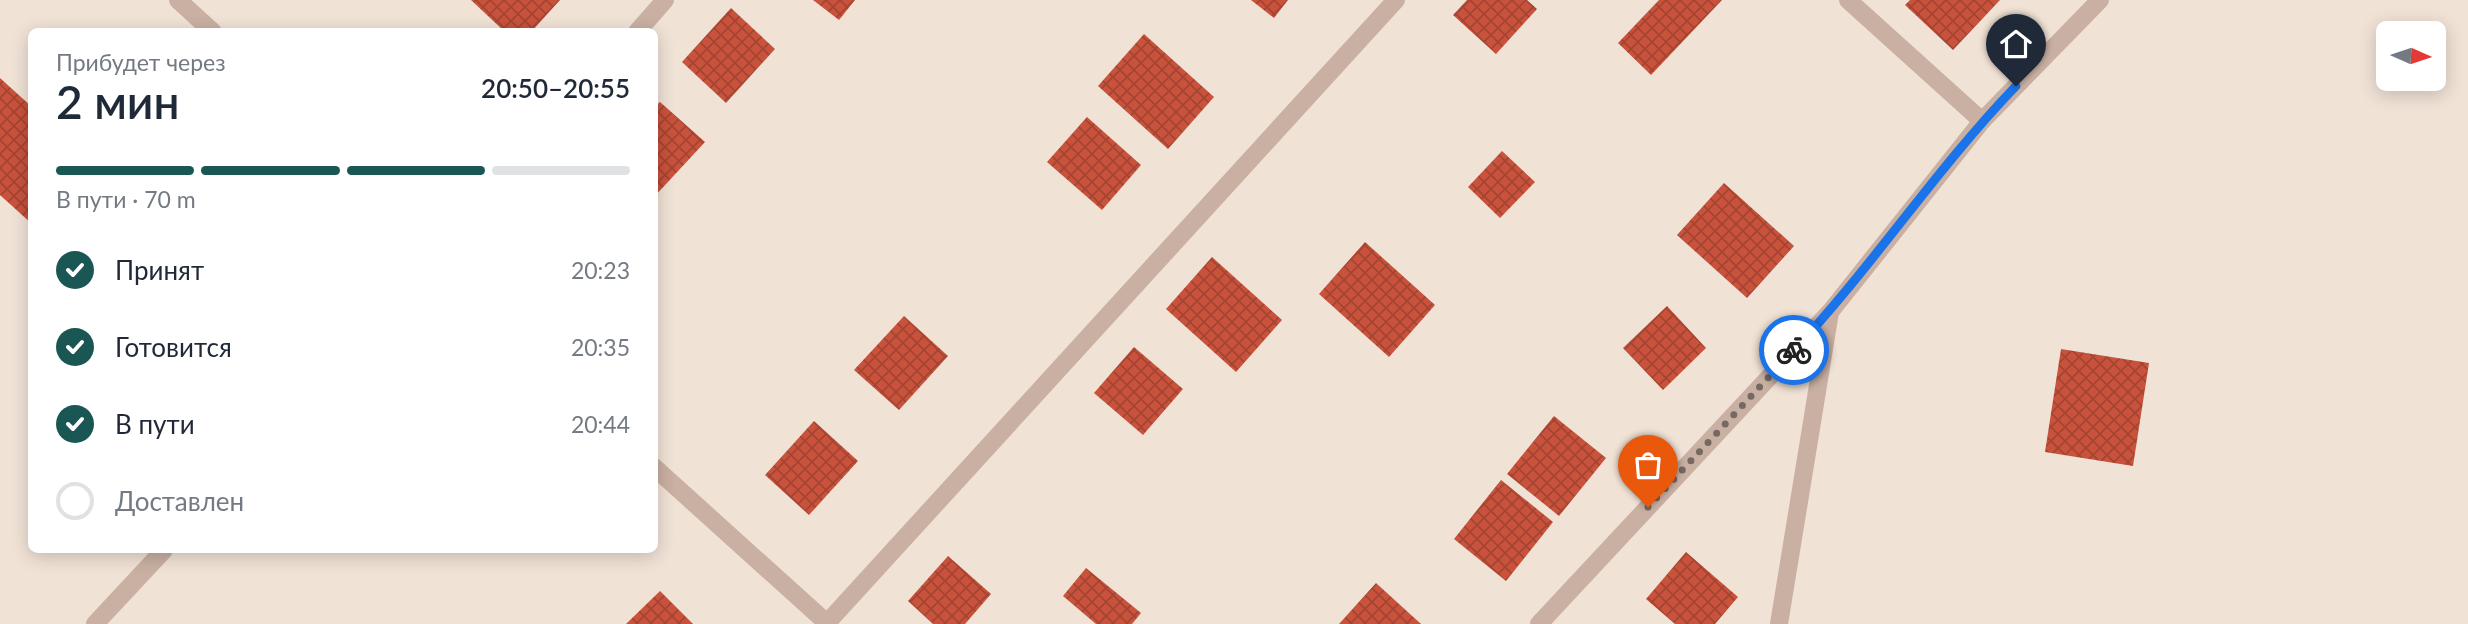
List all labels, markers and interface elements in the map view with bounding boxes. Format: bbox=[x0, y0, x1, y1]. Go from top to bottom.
pin bbox=[1986, 14, 2046, 86]
north arrow bbox=[2376, 21, 2446, 91]
map controls bbox=[2376, 21, 2446, 91]
icon: home bbox=[1997, 25, 2035, 63]
text: Прибудет через bbox=[56, 48, 226, 76]
text: 20:50–20:55 bbox=[481, 72, 630, 104]
text: 2 мин bbox=[56, 74, 180, 129]
text: В пути · 70 m bbox=[56, 185, 196, 213]
icon: check bbox=[56, 251, 94, 289]
text: Принят bbox=[115, 254, 204, 286]
text: 20:23 bbox=[571, 256, 630, 284]
courier bbox=[1759, 315, 1829, 385]
icon: check bbox=[56, 328, 94, 366]
text: Готовится bbox=[115, 331, 232, 363]
icon: bike bbox=[1775, 331, 1813, 369]
text: 20:35 bbox=[571, 333, 630, 361]
icon: check bbox=[56, 405, 94, 443]
text: В пути bbox=[115, 408, 195, 440]
text: 20:44 bbox=[571, 410, 630, 438]
pin bbox=[1618, 435, 1678, 507]
icon: bag bbox=[1629, 446, 1667, 484]
text: Доставлен bbox=[115, 485, 244, 517]

